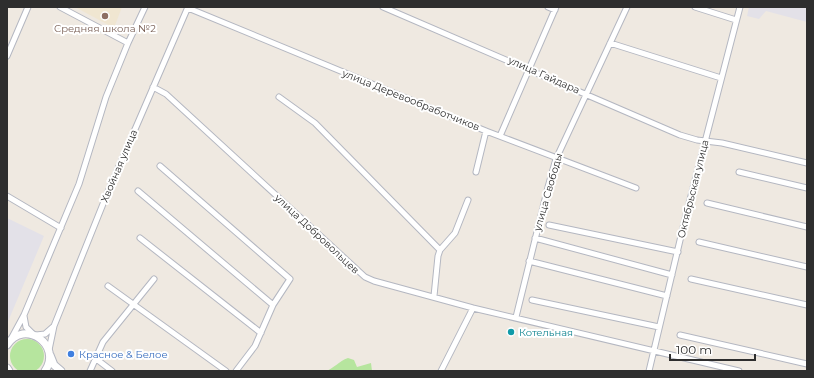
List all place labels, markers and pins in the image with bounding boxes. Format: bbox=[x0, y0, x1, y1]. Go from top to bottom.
marker: Средняя школа №2 bbox=[100, 11, 110, 21]
place label: Средняя школа №2 bbox=[54, 22, 156, 35]
place label: Котельная bbox=[519, 326, 573, 339]
marker: Котельная bbox=[506, 327, 516, 337]
place label: Красное & Белое bbox=[79, 348, 168, 361]
marker: Красное & Белое bbox=[66, 349, 76, 359]

